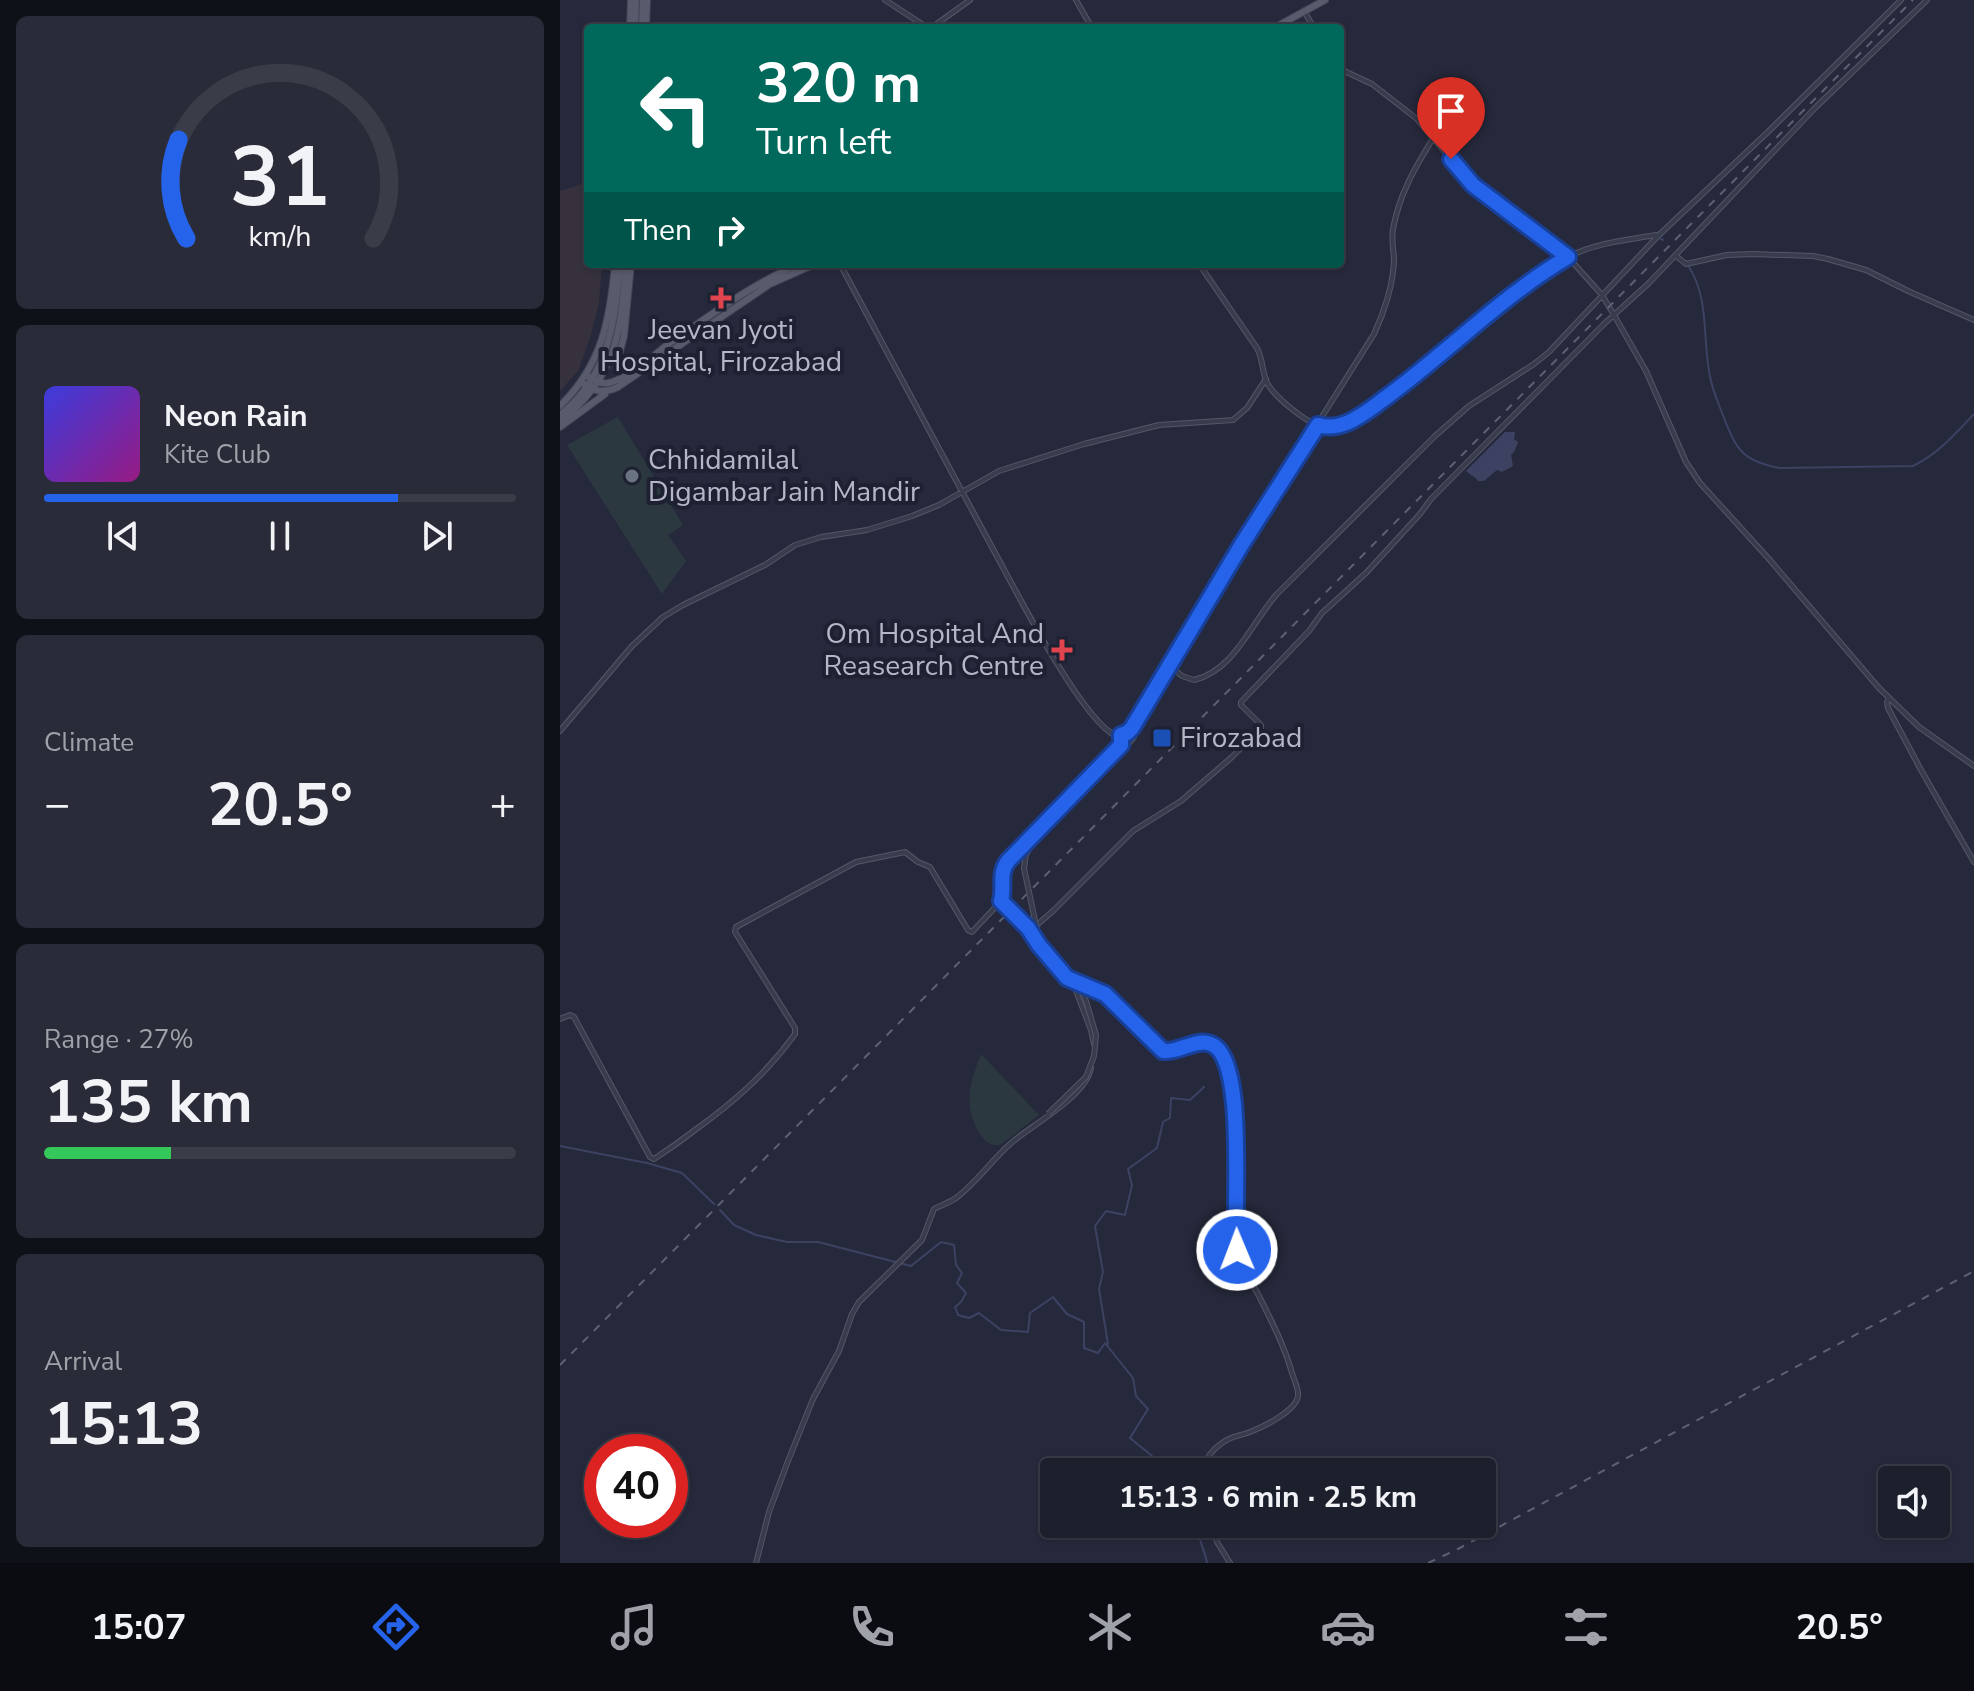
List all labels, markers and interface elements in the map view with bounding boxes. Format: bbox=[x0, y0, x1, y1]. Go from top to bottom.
text: 320 m bbox=[756, 45, 921, 122]
icon: left bbox=[624, 56, 728, 160]
pin bbox=[1417, 77, 1485, 159]
icon: arrive bbox=[1429, 89, 1473, 133]
text: Turn left bbox=[756, 118, 891, 167]
text: 31 bbox=[230, 120, 330, 233]
icon: right bbox=[708, 208, 752, 252]
text: Then bbox=[624, 210, 692, 251]
text: km/h bbox=[249, 217, 311, 256]
marker: Jeevan Jyoti Hospital, Firozabad bbox=[710, 287, 732, 309]
place label: Jeevan Jyoti Hospital, Firozabad bbox=[600, 311, 842, 381]
text: Neon Rain bbox=[164, 396, 308, 437]
text: Kite Club bbox=[164, 437, 271, 472]
place label: Chhidamilal Digambar Jain Mandir bbox=[648, 441, 920, 511]
marker: Chhidamilal Digambar Jain Mandir bbox=[623, 467, 641, 485]
icon: previous bbox=[101, 514, 145, 558]
icon: pause bbox=[258, 514, 302, 558]
icon: next bbox=[415, 514, 459, 558]
place label: Om Hospital And Reasearch Centre bbox=[824, 615, 1044, 685]
marker: Om Hospital And Reasearch Centre bbox=[1051, 639, 1073, 661]
place label: Firozabad bbox=[1180, 719, 1302, 757]
text: Climate bbox=[44, 725, 134, 760]
marker: Firozabad bbox=[1151, 727, 1173, 749]
text: 20.5° bbox=[207, 764, 353, 846]
text: − bbox=[44, 775, 70, 835]
text: + bbox=[490, 775, 516, 835]
text: Range · 27% bbox=[44, 1022, 194, 1057]
text: 135 km bbox=[44, 1061, 253, 1143]
position arrow bbox=[1195, 1208, 1279, 1292]
text: Arrival bbox=[44, 1344, 122, 1379]
text: 15:13 bbox=[44, 1383, 203, 1465]
speed limit sign: 40 bbox=[584, 1434, 688, 1538]
map controls bbox=[1878, 1466, 1950, 1538]
button: sound bbox=[1878, 1466, 1950, 1538]
text: 15:13 · 6 min · 2.5 km bbox=[1119, 1477, 1417, 1518]
icon: directions bbox=[368, 1599, 424, 1655]
icon: music bbox=[606, 1599, 662, 1655]
icon: phone bbox=[844, 1599, 900, 1655]
icon: climate bbox=[1082, 1599, 1138, 1655]
icon: car bbox=[1320, 1599, 1376, 1655]
icon: filters bbox=[1558, 1599, 1614, 1655]
text: 15:07 bbox=[91, 1603, 186, 1652]
text: 20.5° bbox=[1796, 1603, 1883, 1652]

